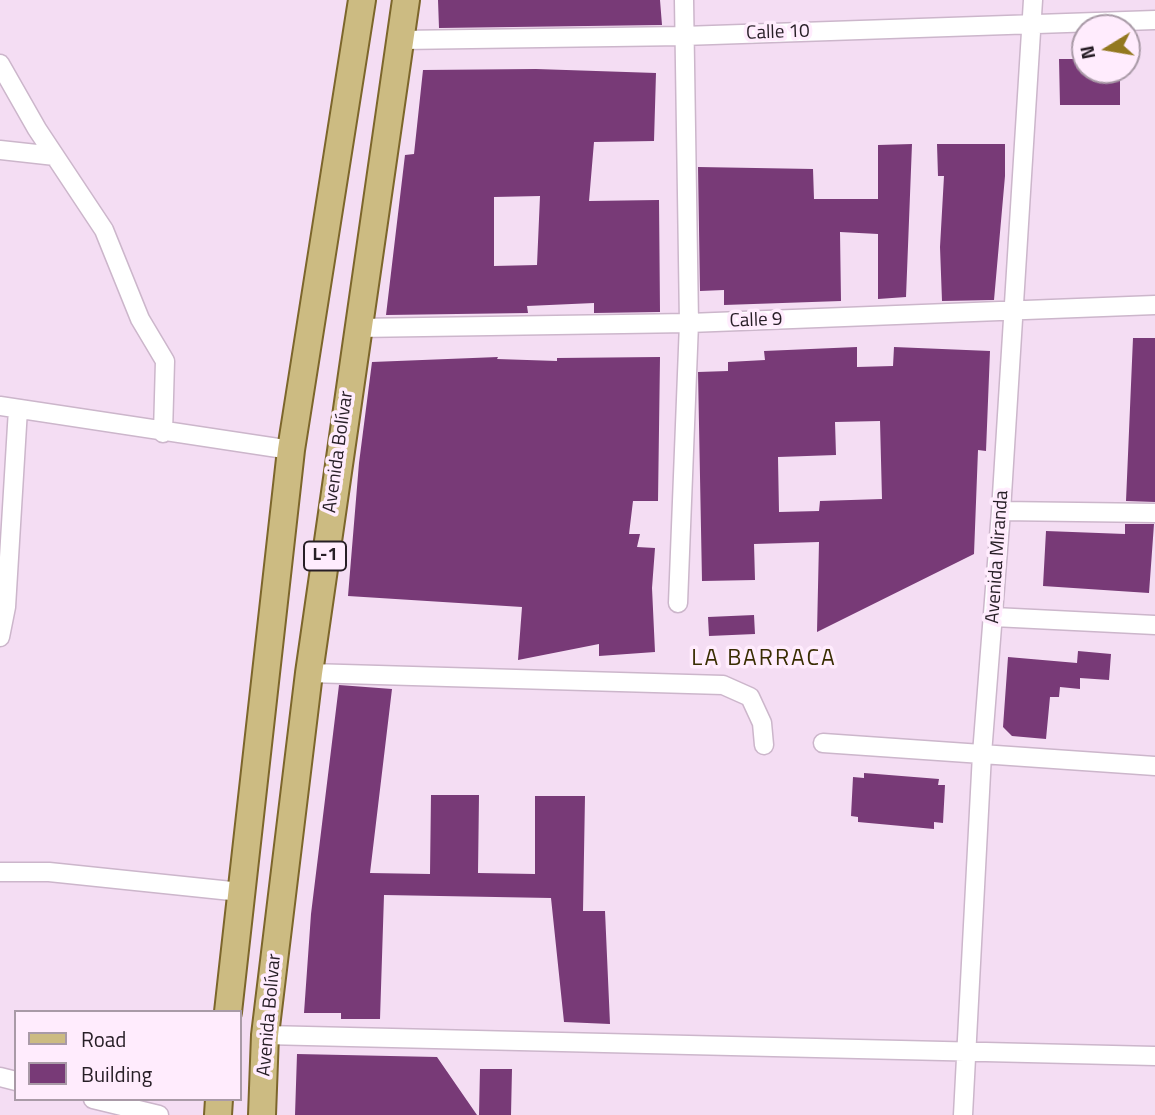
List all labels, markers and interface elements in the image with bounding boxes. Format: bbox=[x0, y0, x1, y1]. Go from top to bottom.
north arrow bbox=[1071, 14, 1141, 84]
street label: Calle 10 bbox=[746, 20, 810, 46]
text: N bbox=[1071, 43, 1102, 62]
street label: Calle 9 bbox=[729, 309, 783, 333]
street label: Avenida Bolívar bbox=[319, 389, 359, 515]
street label: Avenida Miranda bbox=[982, 490, 1014, 624]
road number: L-1 bbox=[304, 542, 346, 570]
district label: LA BARRACA bbox=[693, 645, 835, 673]
street label: Avenida Bolívar bbox=[253, 953, 287, 1077]
legend bbox=[14, 1010, 242, 1101]
text: Road bbox=[81, 1023, 126, 1055]
text: Building bbox=[81, 1058, 152, 1090]

